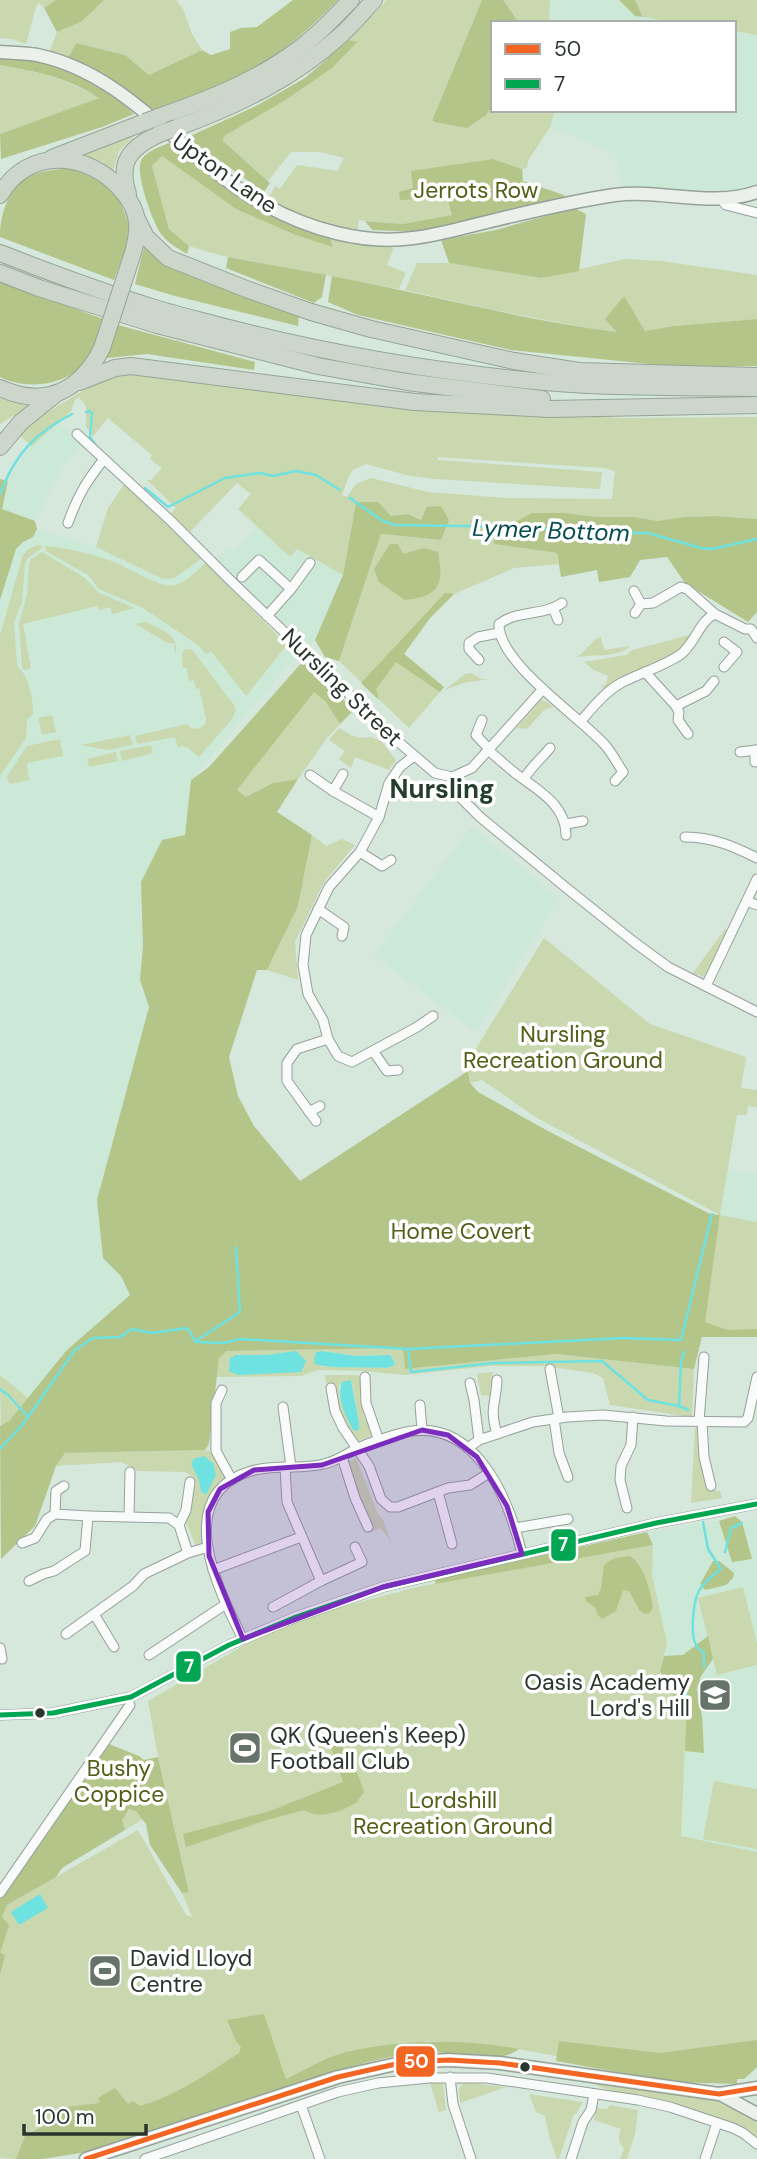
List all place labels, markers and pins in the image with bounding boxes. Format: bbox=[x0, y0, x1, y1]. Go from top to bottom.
place label: Oasis Academy Lord's Hill bbox=[524, 1667, 690, 1723]
school or university icon: Oasis Academy Lord's Hill bbox=[696, 1676, 734, 1714]
unlabelled marker bbox=[33, 1706, 47, 1720]
place label: QK (Queen's Keep) Football Club bbox=[270, 1720, 466, 1776]
sports icon: QK (Queen's Keep) Football Club bbox=[226, 1729, 264, 1767]
place label: David Lloyd Centre bbox=[130, 1943, 252, 1999]
sports icon: David Lloyd Centre bbox=[86, 1952, 124, 1990]
unlabelled marker bbox=[518, 2060, 532, 2074]

